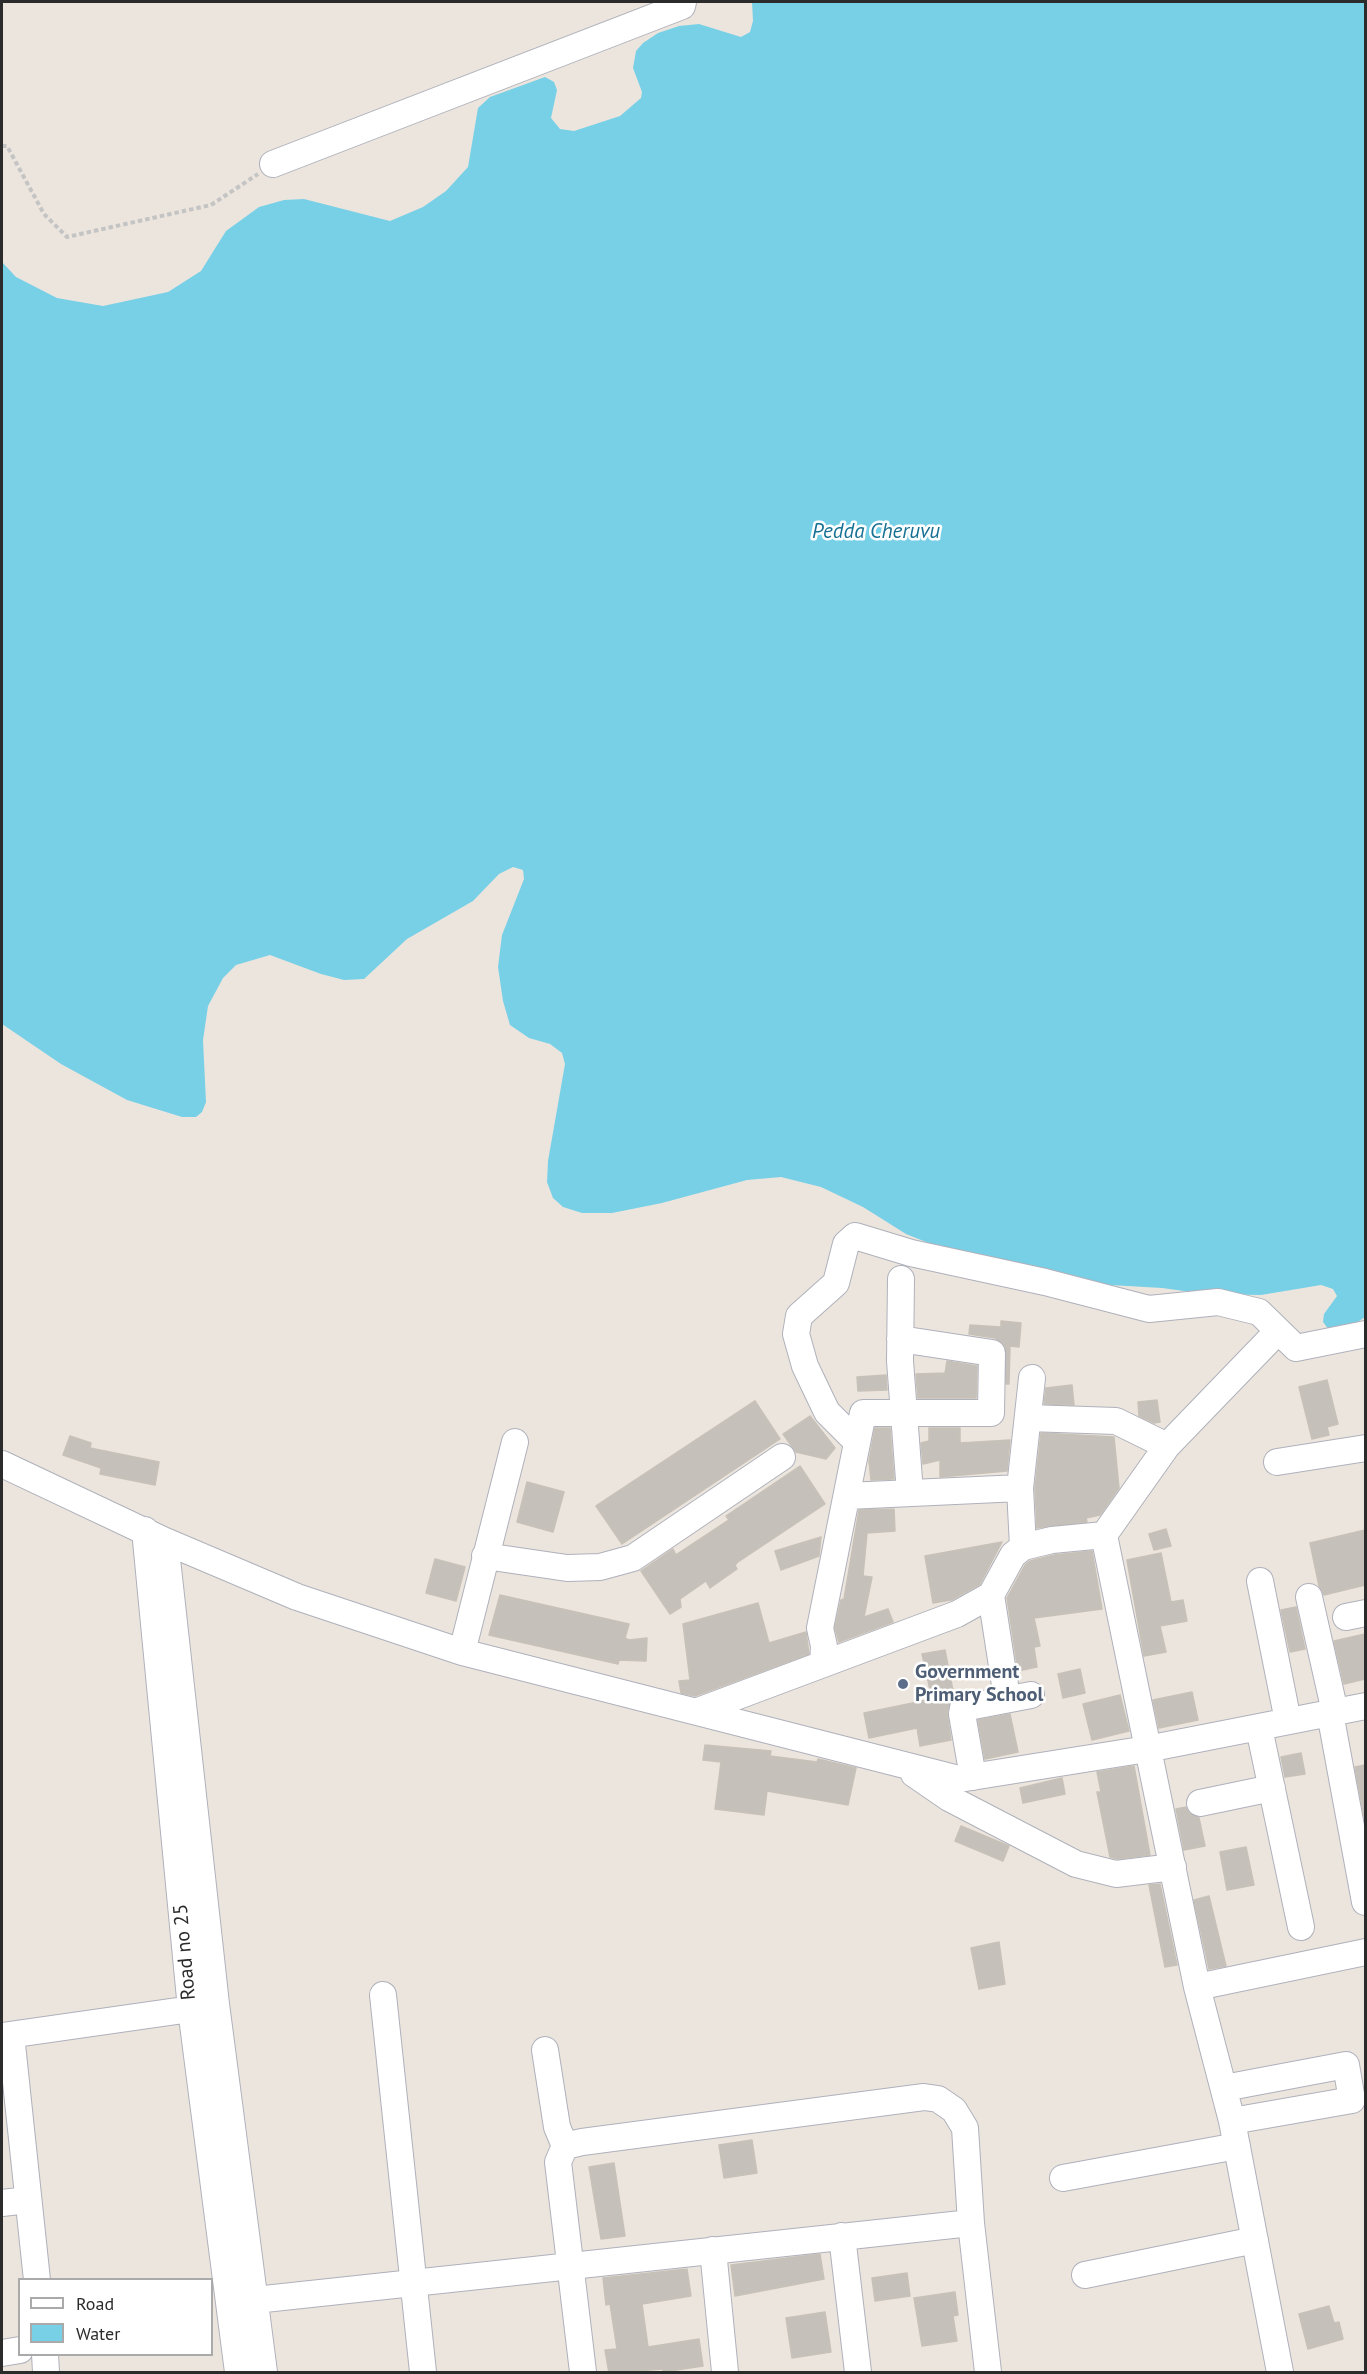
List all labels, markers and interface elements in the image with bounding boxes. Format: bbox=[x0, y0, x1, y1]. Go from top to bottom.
water label: Pedda Cheruvu bbox=[812, 519, 940, 545]
place label: Government Primary School bbox=[915, 1660, 1043, 1707]
marker: Government Primary School bbox=[896, 1677, 910, 1691]
street label: Road no 25 bbox=[169, 1903, 201, 2001]
legend bbox=[18, 2278, 213, 2356]
text: Road bbox=[76, 2292, 114, 2315]
text: Water bbox=[76, 2322, 120, 2345]

